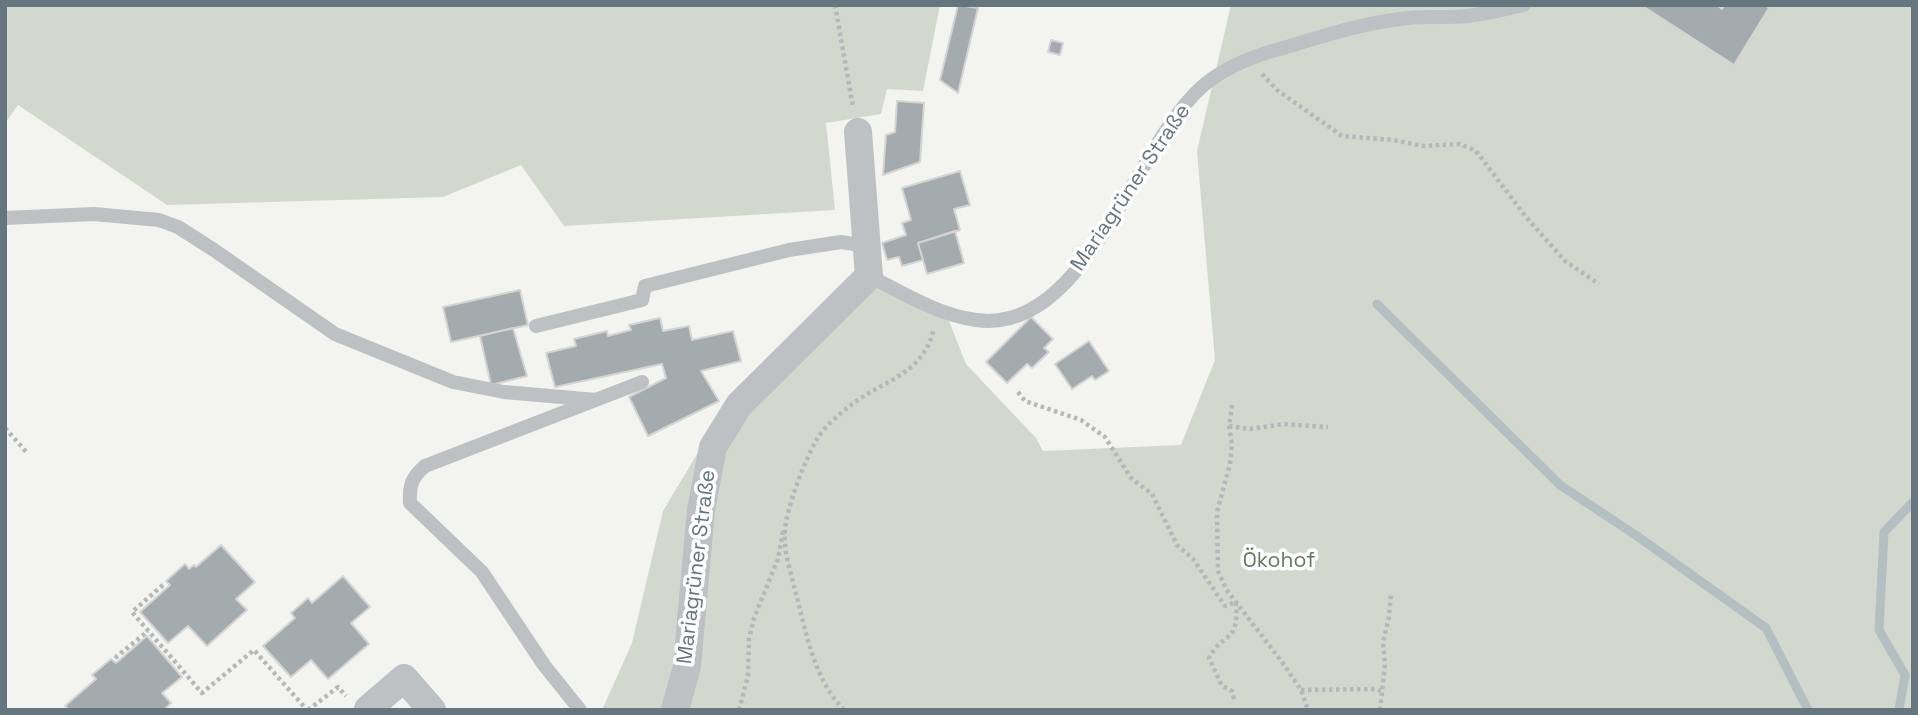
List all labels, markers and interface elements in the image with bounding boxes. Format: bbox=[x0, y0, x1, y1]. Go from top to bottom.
street label: Mariagrüner Straße bbox=[1066, 100, 1196, 276]
street label: Mariagrüner Straße bbox=[673, 468, 721, 666]
park label: Ökohof bbox=[1243, 548, 1315, 574]

